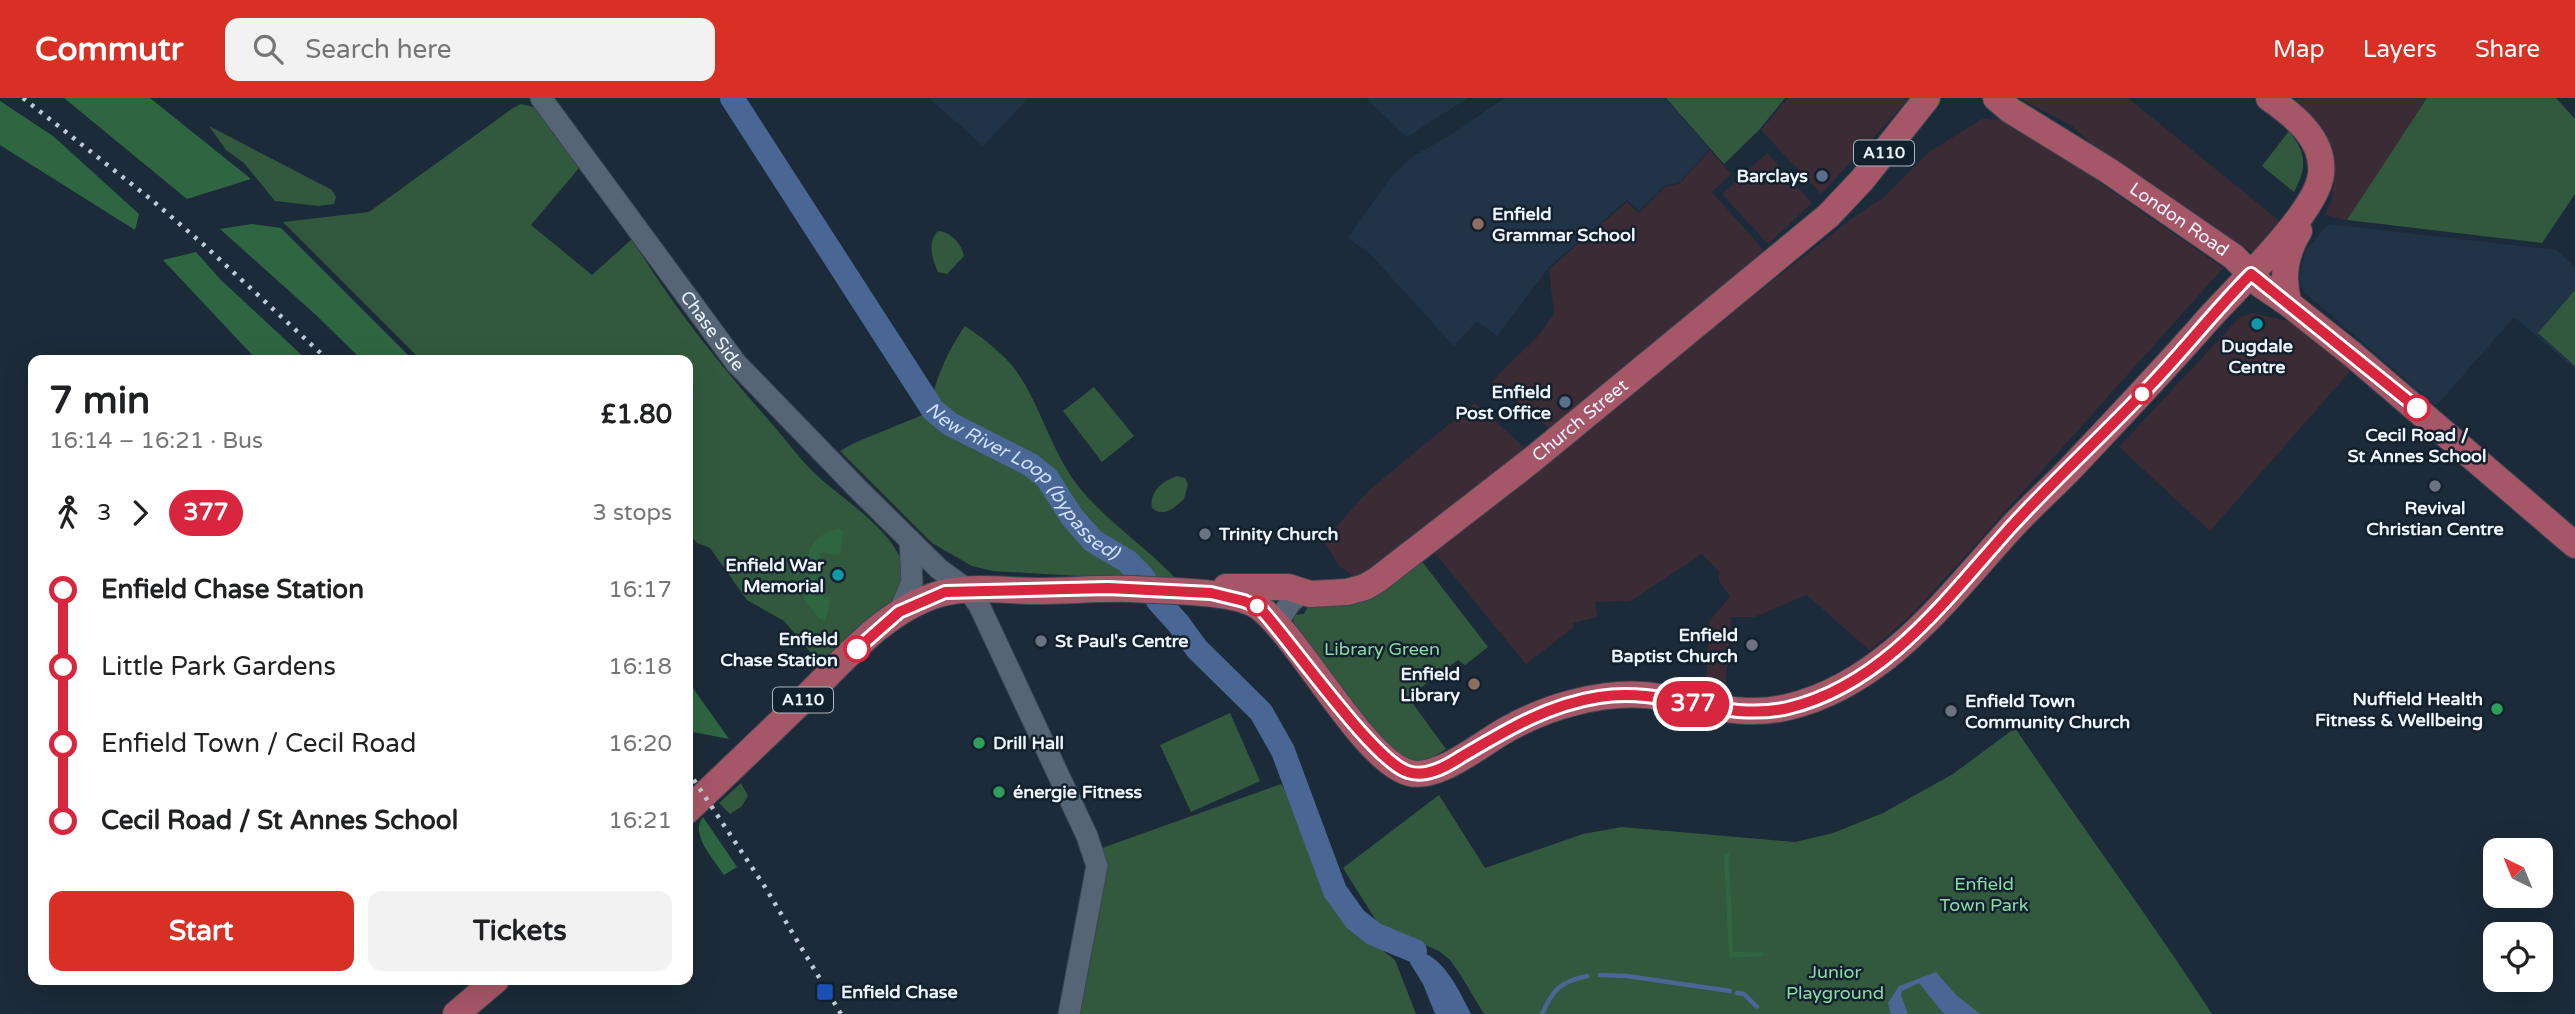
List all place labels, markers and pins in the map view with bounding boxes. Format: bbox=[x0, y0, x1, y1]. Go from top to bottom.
place label: Barclays bbox=[1736, 165, 1808, 187]
marker: Barclays bbox=[1814, 168, 1830, 184]
place label: Enfield Grammar School bbox=[1492, 203, 1635, 246]
marker: Enfield Grammar School bbox=[1470, 216, 1486, 232]
marker: Dugdale Centre bbox=[2249, 316, 2265, 332]
place label: Dugdale Centre bbox=[2221, 335, 2293, 378]
place label: Enfield Post Office bbox=[1455, 381, 1551, 424]
unlabelled marker bbox=[2132, 384, 2152, 404]
marker: Enfield Post Office bbox=[1557, 394, 1573, 410]
marker: Cecil Road / St Annes School bbox=[2404, 395, 2430, 421]
place label: Cecil Road / St Annes School bbox=[2347, 424, 2487, 467]
marker: Revival Christian Centre bbox=[2427, 478, 2443, 494]
place label: Revival Christian Centre bbox=[2366, 497, 2504, 540]
place label: Trinity Church bbox=[1218, 523, 1338, 545]
marker: Trinity Church bbox=[1197, 526, 1213, 542]
place label: Enfield War Memorial bbox=[725, 554, 825, 597]
marker: Enfield War Memorial bbox=[830, 567, 846, 583]
unlabelled marker bbox=[1247, 596, 1267, 616]
place label: Enfield Baptist Church bbox=[1611, 624, 1738, 667]
place label: Enfield Chase Station bbox=[720, 628, 838, 671]
place label: St Paul's Centre bbox=[1055, 630, 1189, 652]
marker: St Paul's Centre bbox=[1033, 633, 1049, 649]
marker: Enfield Chase Station bbox=[844, 636, 870, 662]
marker: Enfield Baptist Church bbox=[1744, 637, 1760, 653]
place label: Enfield Library bbox=[1400, 663, 1460, 706]
marker: Enfield Library bbox=[1466, 676, 1482, 692]
place label: Nuffield Health Fitness & Wellbeing bbox=[2315, 688, 2483, 731]
place label: Enfield Town Community Church bbox=[1965, 690, 2130, 733]
marker: Nuffield Health Fitness & Wellbeing bbox=[2489, 701, 2505, 717]
marker: Enfield Town Community Church bbox=[1943, 703, 1959, 719]
place label: Drill Hall bbox=[993, 732, 1064, 754]
marker: Drill Hall bbox=[971, 735, 987, 751]
place label: énergie Fitness bbox=[1013, 781, 1143, 803]
marker: énergie Fitness bbox=[991, 784, 1007, 800]
place label: Enfield Chase bbox=[841, 981, 958, 1003]
marker: Enfield Chase bbox=[815, 982, 835, 1002]

